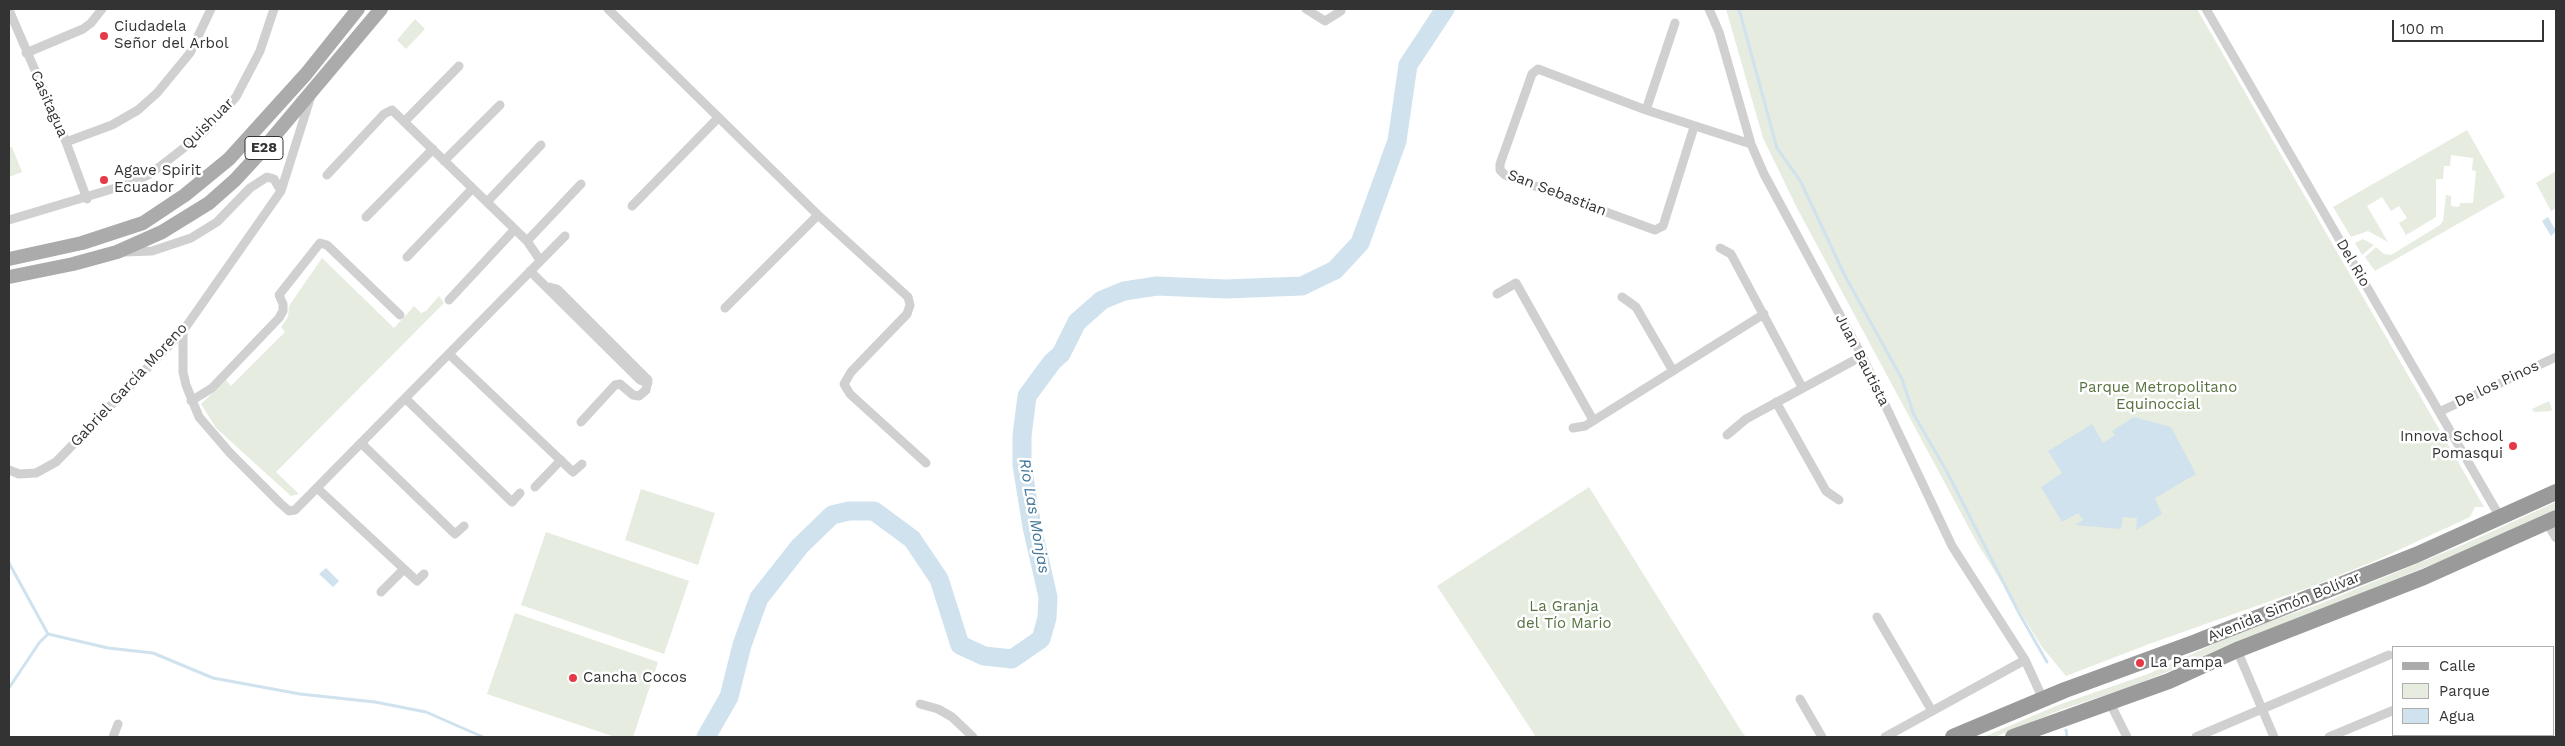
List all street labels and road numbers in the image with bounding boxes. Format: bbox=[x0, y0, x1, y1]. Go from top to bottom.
street label: Casitagua bbox=[26, 68, 72, 140]
street label: Quishuar bbox=[178, 94, 238, 154]
road number: E28 bbox=[245, 136, 283, 160]
street label: San Sebastian bbox=[1505, 166, 1609, 220]
street label: Del Rio bbox=[2332, 236, 2374, 290]
street label: Juan Bautista bbox=[1831, 311, 1893, 409]
street label: Gabriel García Moreno bbox=[67, 319, 191, 451]
street label: De los Pinos bbox=[2452, 357, 2542, 411]
street label: Avenida Simón Bolívar bbox=[2205, 568, 2363, 646]

